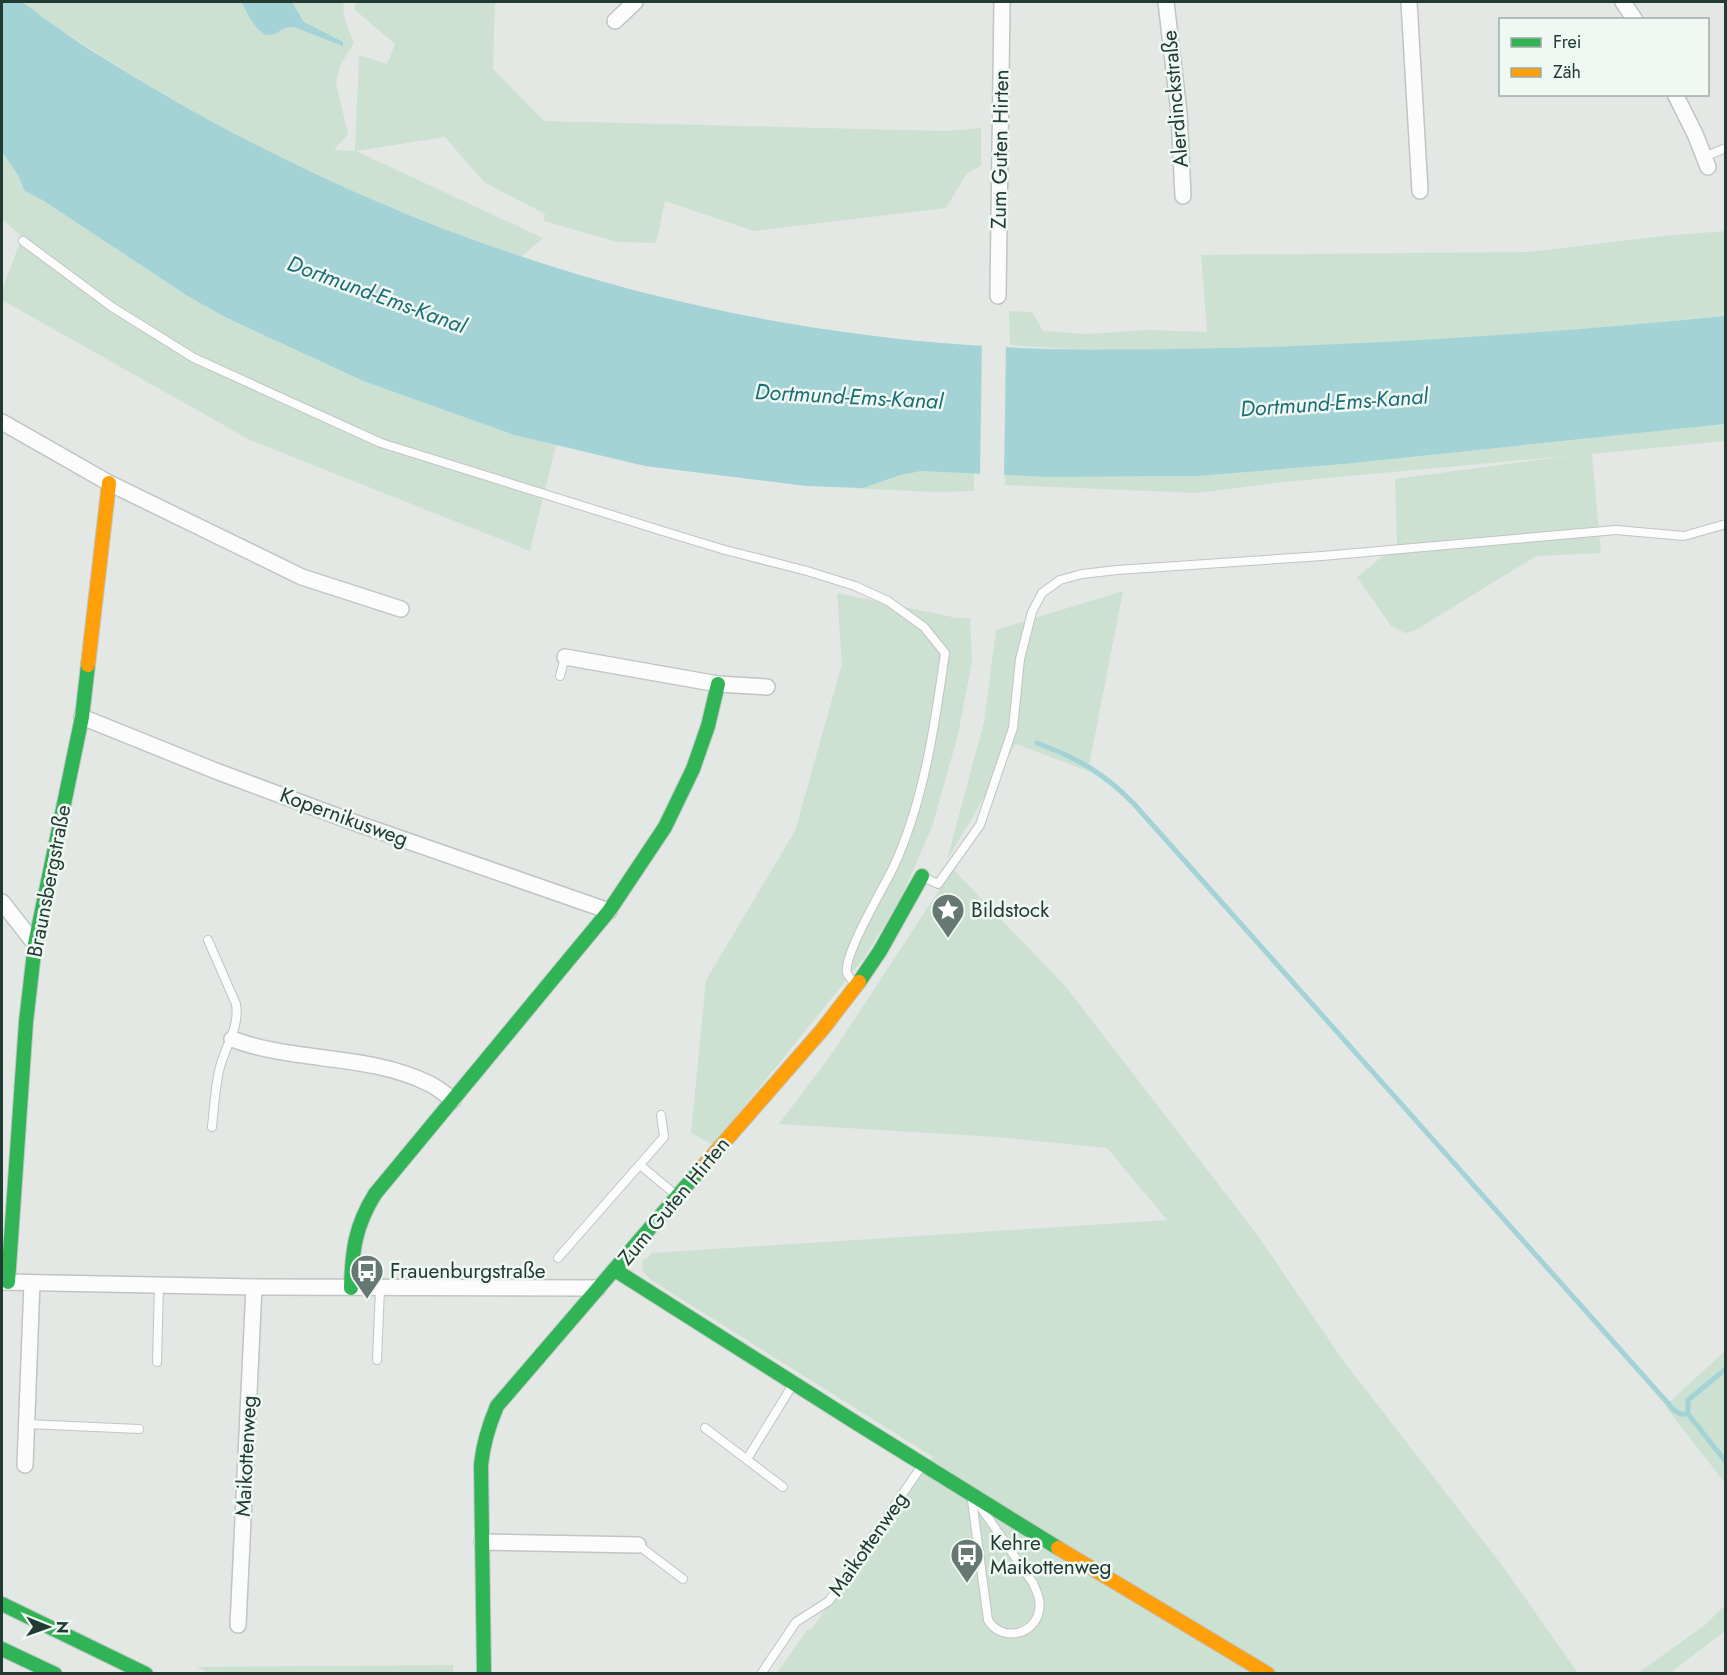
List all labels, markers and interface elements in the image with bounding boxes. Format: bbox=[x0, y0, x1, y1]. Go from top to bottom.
legend bbox=[1499, 18, 1709, 96]
street label: Alerdinckstraße bbox=[1154, 29, 1196, 169]
text: Frei bbox=[1553, 29, 1582, 55]
text: Zäh bbox=[1553, 59, 1581, 85]
street label: Zum Guten Hirten bbox=[984, 69, 1016, 229]
water label: Dortmund-Ems-Kanal bbox=[283, 247, 472, 342]
water label: Dortmund-Ems-Kanal bbox=[754, 375, 945, 417]
water label: Dortmund-Ems-Kanal bbox=[1239, 379, 1430, 425]
street label: Kopernikusweg bbox=[276, 780, 412, 854]
street label: Braunsbergstraße bbox=[20, 802, 79, 960]
place icon: Bildstock bbox=[930, 892, 966, 939]
place label: Bildstock bbox=[971, 895, 1050, 925]
street label: Zum Guten Hirten bbox=[611, 1130, 737, 1272]
bus stop icon: Frauenburgstraße bbox=[349, 1253, 385, 1300]
place label: Frauenburgstraße bbox=[390, 1256, 546, 1286]
street label: Maikottenweg bbox=[228, 1395, 264, 1517]
street label: Maikottenweg bbox=[821, 1486, 915, 1602]
place label: Kehre Maikottenweg bbox=[990, 1528, 1112, 1582]
bus stop icon: Kehre Maikottenweg bbox=[949, 1537, 985, 1584]
north arrow bbox=[18, 1597, 78, 1657]
text: N bbox=[51, 1621, 74, 1634]

